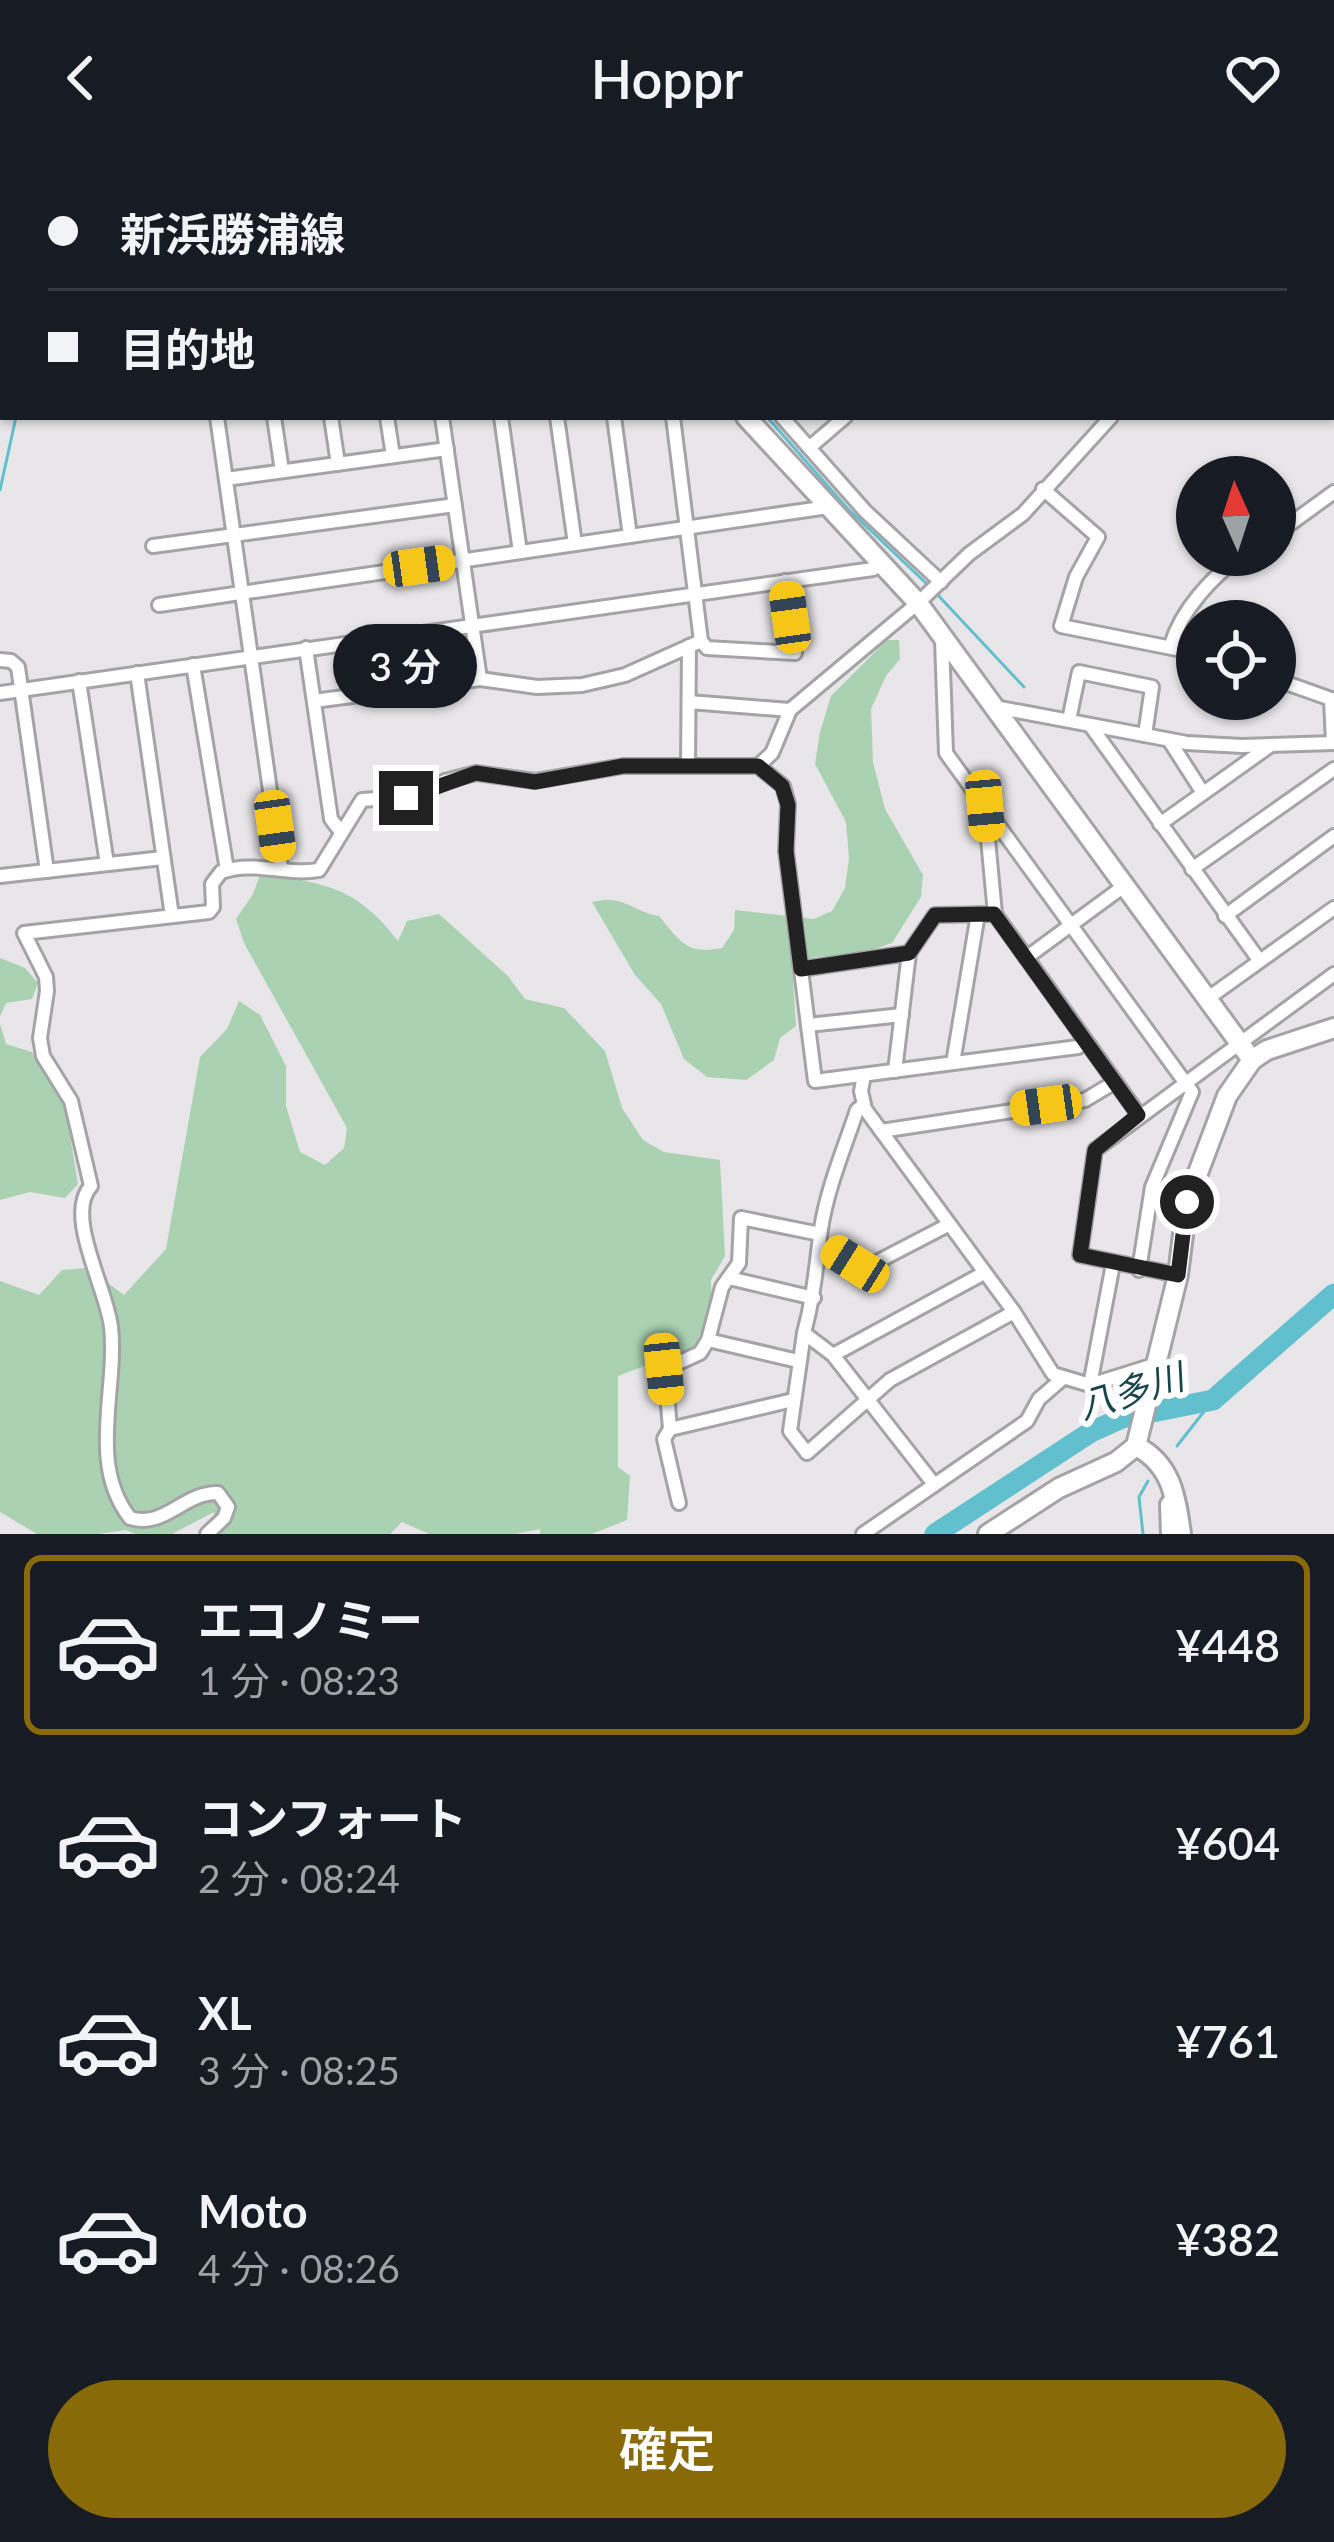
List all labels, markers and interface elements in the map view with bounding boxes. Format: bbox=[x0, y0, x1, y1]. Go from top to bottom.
icon: back bbox=[48, 45, 114, 111]
icon: heart bbox=[1220, 45, 1286, 111]
text: Hoppr bbox=[591, 46, 743, 111]
text: 新浜勝浦線 bbox=[120, 207, 345, 261]
text: 目的地 bbox=[120, 322, 255, 376]
north arrow bbox=[1176, 456, 1296, 576]
map controls bbox=[1176, 456, 1296, 720]
car bbox=[381, 543, 457, 589]
car bbox=[767, 579, 813, 655]
button: locate bbox=[1176, 600, 1296, 720]
callout: 3 分 bbox=[334, 624, 478, 708]
text: 3 分 bbox=[369, 643, 441, 689]
car bbox=[964, 769, 1006, 843]
route end bbox=[379, 771, 433, 825]
car bbox=[252, 788, 298, 864]
car bbox=[1008, 1082, 1084, 1128]
route start bbox=[1160, 1175, 1214, 1229]
car bbox=[815, 1230, 895, 1298]
car bbox=[642, 1331, 686, 1407]
water label: 八多川 bbox=[1073, 1352, 1193, 1427]
icon: car bbox=[54, 1591, 162, 1699]
text: エコノミー bbox=[198, 1593, 423, 1647]
text: ¥448 bbox=[1176, 1618, 1280, 1672]
text: 1 分 · 08:23 bbox=[198, 1657, 400, 1703]
icon: car bbox=[54, 1789, 162, 1897]
text: コンフォート bbox=[198, 1791, 467, 1845]
text: ¥604 bbox=[1176, 1816, 1280, 1870]
text: 2 分 · 08:24 bbox=[198, 1855, 400, 1901]
text: XL bbox=[198, 1986, 252, 2040]
icon: car bbox=[54, 1987, 162, 2095]
text: ¥761 bbox=[1176, 2014, 1280, 2068]
text: 3 分 · 08:25 bbox=[198, 2047, 400, 2093]
text: Moto bbox=[198, 2184, 308, 2238]
icon: car bbox=[54, 2185, 162, 2293]
text: ¥382 bbox=[1176, 2212, 1280, 2266]
text: 4 分 · 08:26 bbox=[198, 2245, 400, 2291]
button: 確定 bbox=[48, 2380, 1286, 2518]

